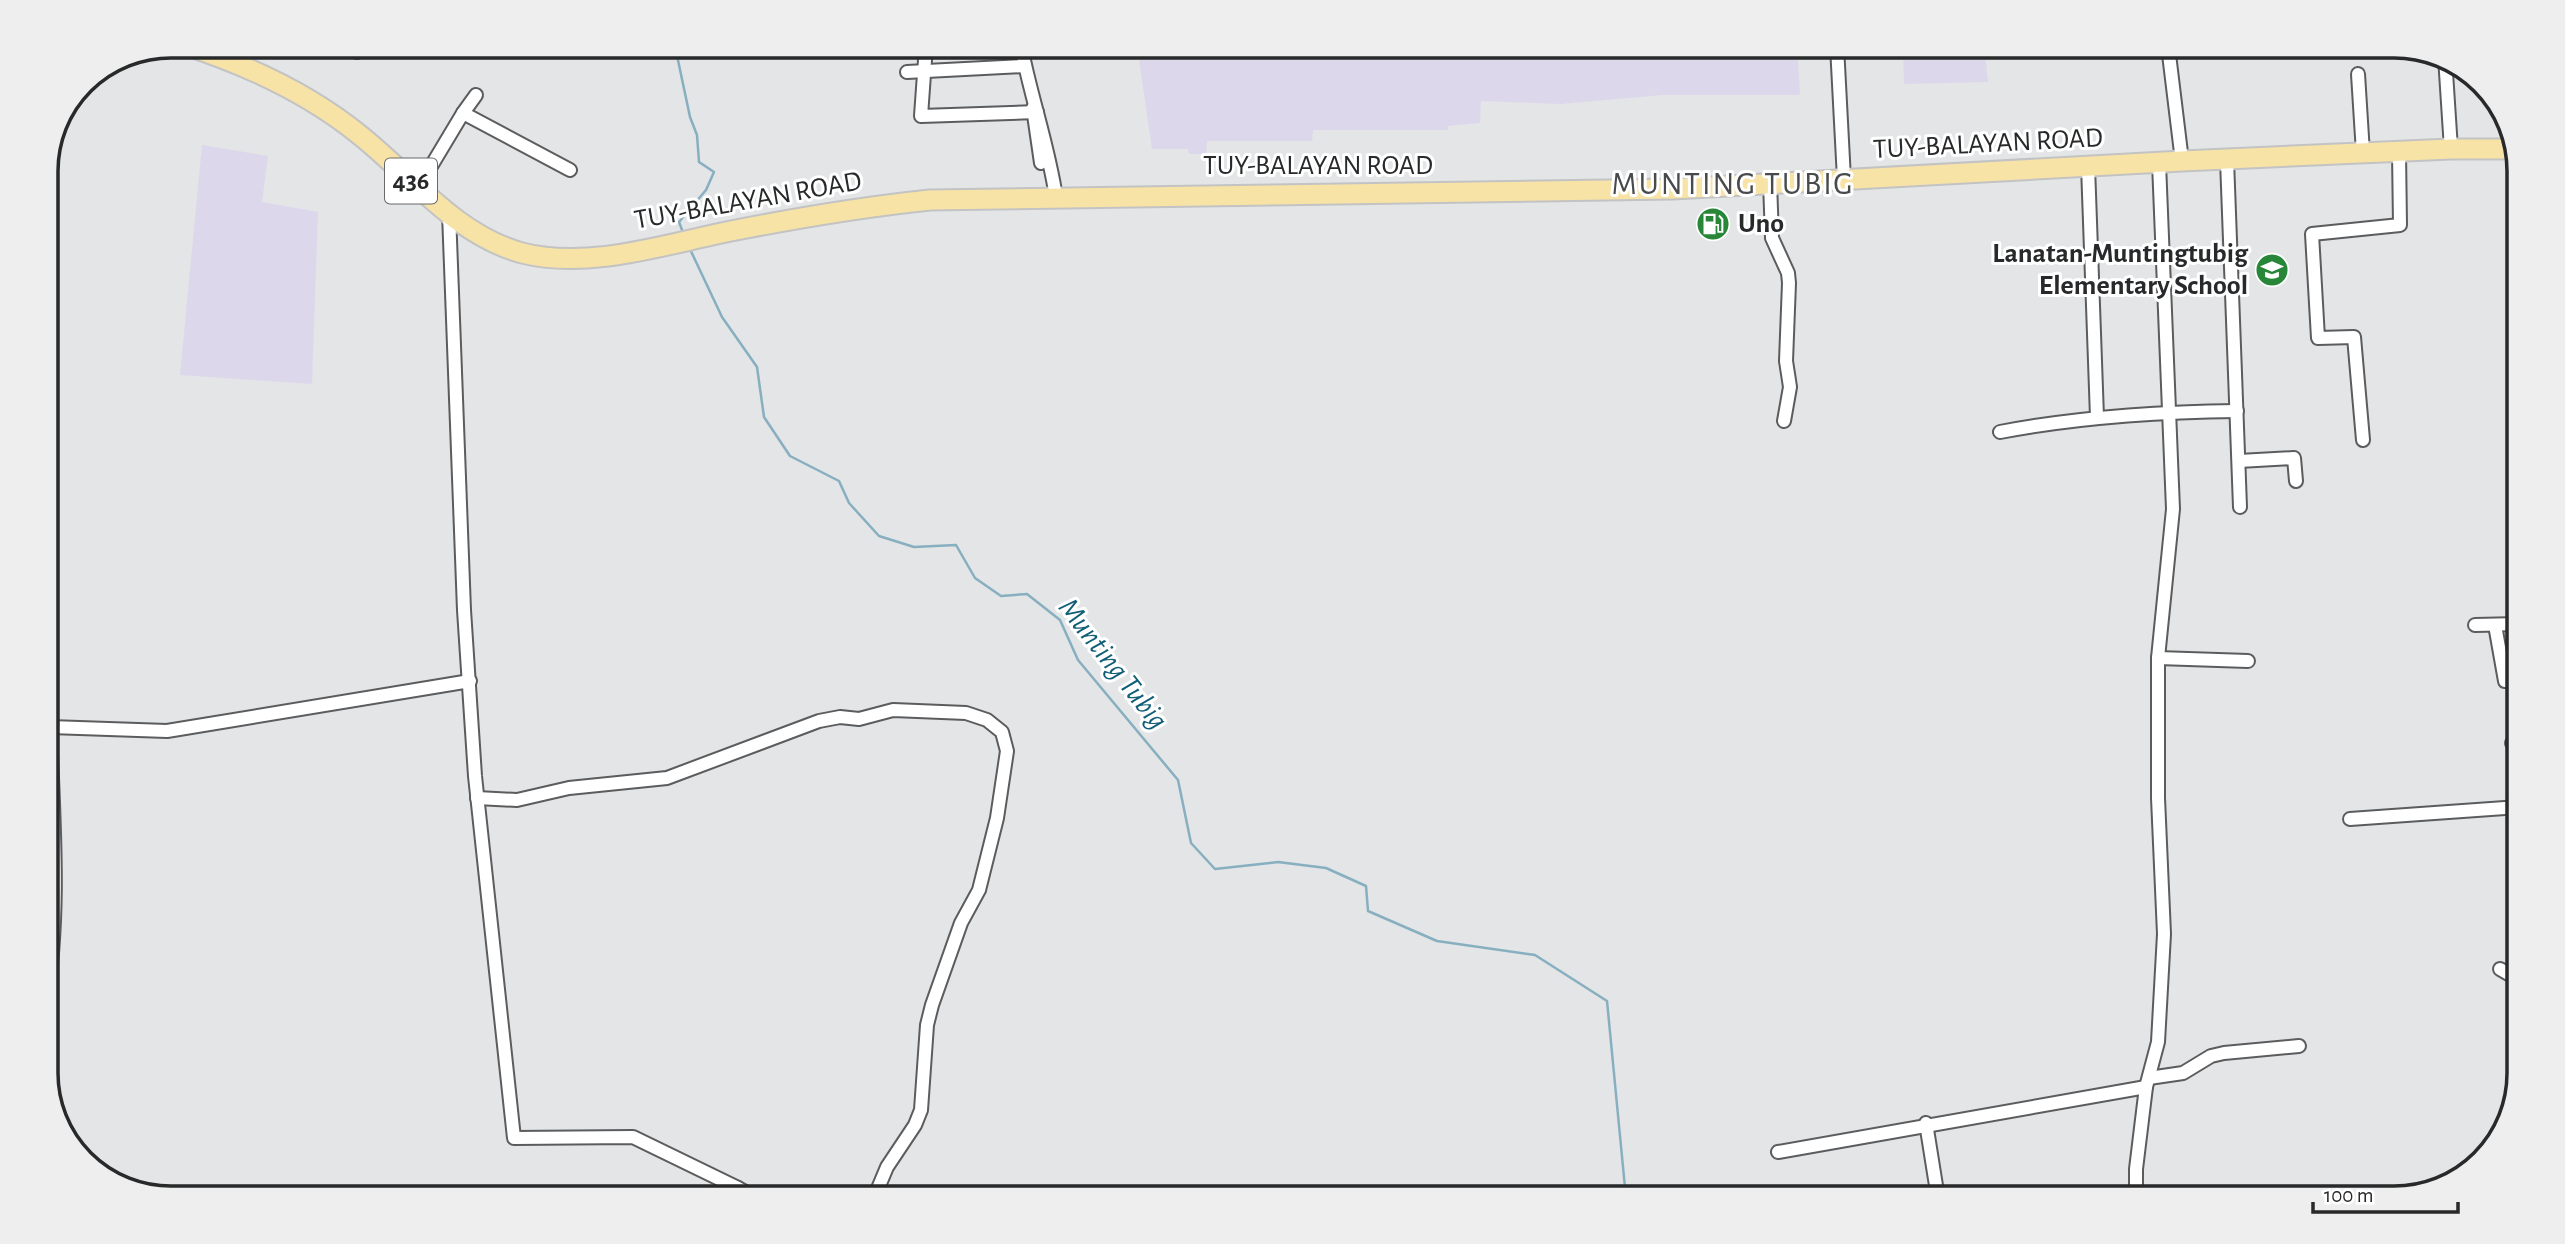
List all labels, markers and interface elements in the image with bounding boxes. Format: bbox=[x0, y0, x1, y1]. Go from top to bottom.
street label: TUY-BALAYAN ROAD bbox=[1872, 124, 2104, 164]
street label: TUY-BALAYAN ROAD bbox=[1203, 152, 1433, 180]
road number: 436 bbox=[385, 158, 437, 204]
street label: TUY-BALAYAN ROAD bbox=[632, 167, 864, 235]
district label: MUNTING TUBIG bbox=[1612, 168, 1854, 200]
fuel station icon: Uno bbox=[1694, 205, 1732, 243]
place label: Uno bbox=[1738, 210, 1784, 238]
place label: Lanatan-Muntingtubig Elementary School bbox=[1992, 240, 2249, 300]
school or university icon: Lanatan-Muntingtubig Elementary School bbox=[2253, 251, 2291, 289]
water label: Munting Tubig bbox=[1053, 593, 1173, 735]
scale bar bbox=[2313, 1170, 2458, 1214]
text: 100 m bbox=[2324, 1185, 2374, 1206]

